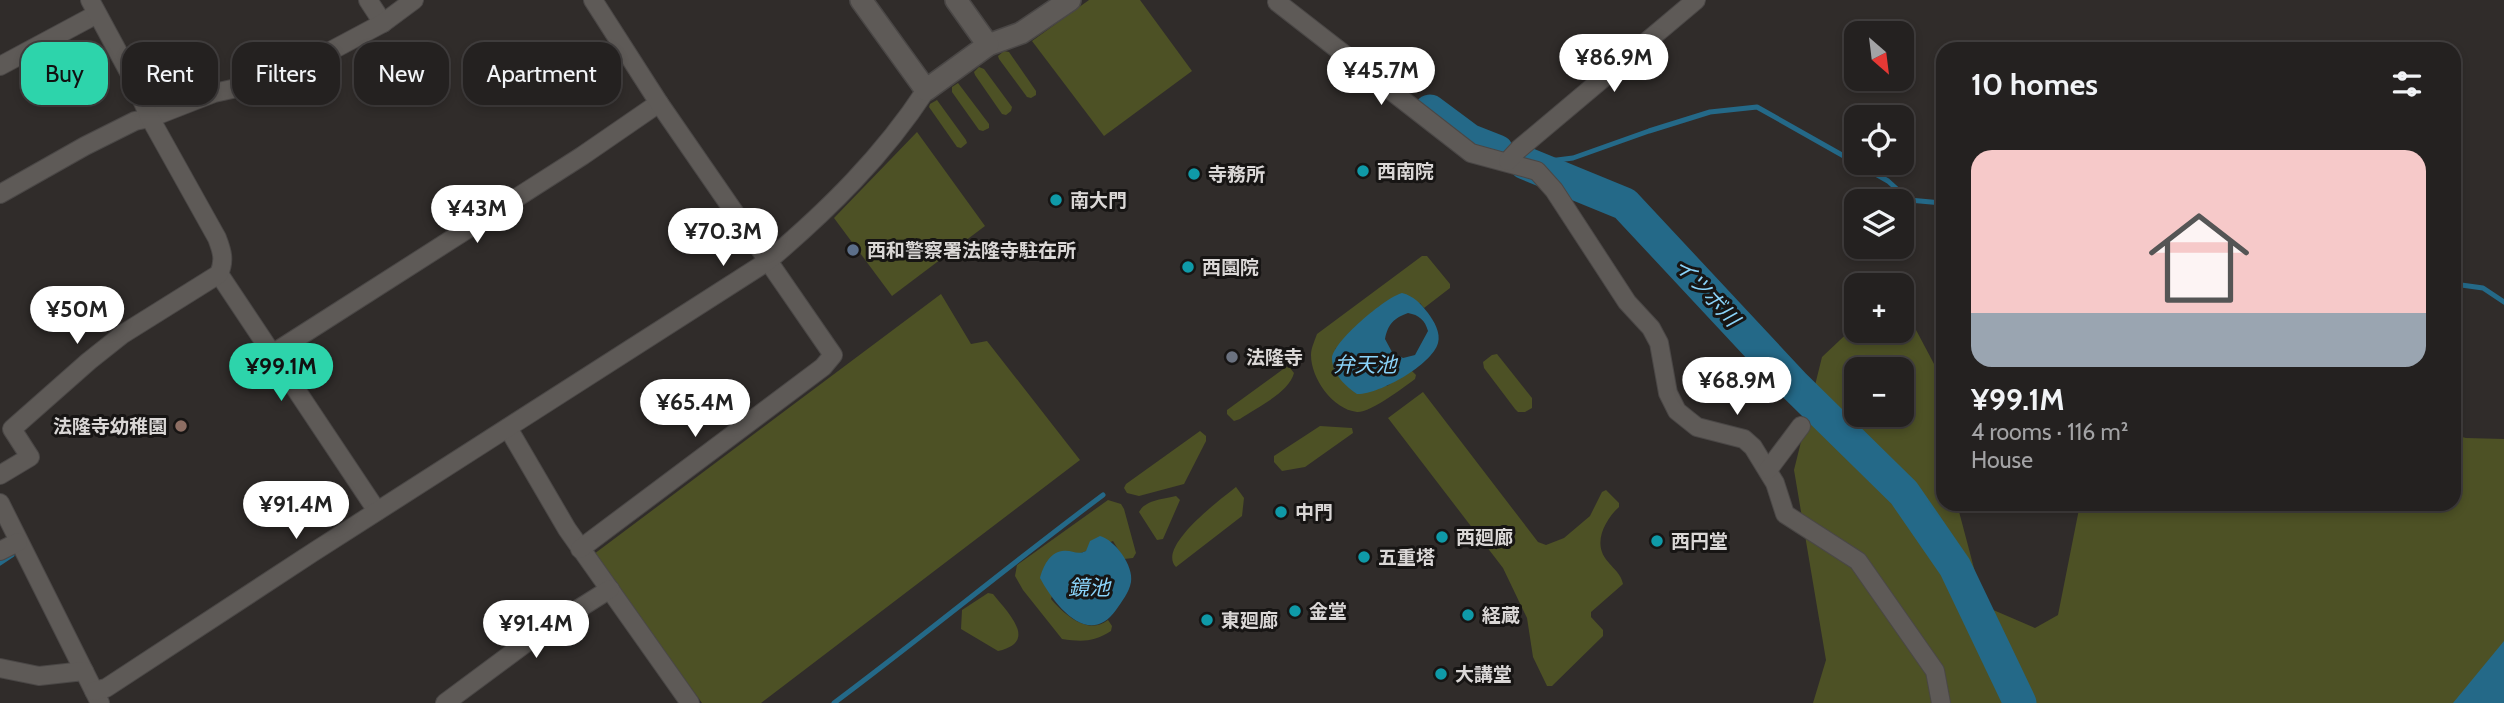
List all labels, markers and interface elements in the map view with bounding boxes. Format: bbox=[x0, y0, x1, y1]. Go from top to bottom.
north arrow bbox=[1844, 21, 1914, 91]
map controls bbox=[1844, 21, 1914, 427]
pin: ¥86.9M bbox=[1557, 34, 1671, 94]
chip: Buy bbox=[21, 42, 108, 105]
chip: Rent bbox=[122, 42, 218, 105]
chip: Filters bbox=[232, 42, 340, 105]
chip: New bbox=[354, 42, 449, 105]
chip: Apartment bbox=[463, 42, 621, 105]
text: ¥86.9M bbox=[1575, 43, 1653, 71]
pin: ¥45.7M bbox=[1324, 48, 1438, 107]
text: ¥45.7M bbox=[1343, 56, 1419, 84]
icon: filters bbox=[2388, 65, 2426, 103]
text: 10 homes bbox=[1971, 66, 2098, 103]
button: locate bbox=[1844, 105, 1914, 175]
place label: 西南院 bbox=[1377, 160, 1434, 183]
place label: 寺務所 bbox=[1208, 163, 1265, 186]
marker: 西南院 bbox=[1355, 163, 1371, 179]
marker: 寺務所 bbox=[1186, 166, 1202, 182]
pin: ¥43M bbox=[436, 186, 518, 245]
place label: 南大門 bbox=[1070, 189, 1127, 212]
button: layers bbox=[1844, 189, 1914, 259]
marker: 南大門 bbox=[1048, 192, 1064, 208]
text: ¥43M bbox=[447, 194, 507, 222]
icon: home bbox=[2136, 195, 2262, 321]
pin: ¥70.3M bbox=[666, 208, 780, 268]
text: ¥70.3M bbox=[684, 217, 762, 245]
place label: 西和警察署法隆寺駐在所 bbox=[867, 239, 1076, 262]
marker: 西和警察署法隆寺駐在所 bbox=[845, 242, 861, 258]
water label: イツボ川 bbox=[1669, 253, 1746, 333]
place label: 西園院 bbox=[1202, 256, 1259, 279]
marker: 西園院 bbox=[1180, 259, 1196, 275]
button: + bbox=[1844, 273, 1914, 343]
pin: ¥50M bbox=[36, 286, 118, 346]
text: ¥50M bbox=[46, 295, 108, 323]
pin: ¥99.1M bbox=[224, 344, 338, 403]
place label: 法隆寺 bbox=[1246, 346, 1303, 369]
marker: 法隆寺 bbox=[1224, 349, 1240, 365]
text: ¥99.1M bbox=[245, 352, 317, 380]
water label: 弁天池 bbox=[1334, 352, 1398, 377]
button: − bbox=[1844, 357, 1914, 427]
pin: ¥68.9M bbox=[1680, 358, 1794, 417]
text: ¥68.9M bbox=[1698, 366, 1776, 394]
pin: ¥65.4M bbox=[638, 380, 752, 439]
text: ¥99.1M bbox=[1971, 381, 2065, 418]
text: ¥65.4M bbox=[656, 388, 734, 416]
place label: 法隆寺幼稚園 bbox=[53, 415, 167, 438]
marker: 法隆寺幼稚園 bbox=[173, 418, 189, 434]
text: 4 rooms · 116 m² bbox=[1971, 418, 2128, 446]
text: House bbox=[1971, 446, 2033, 474]
pin: ¥91.4M bbox=[239, 482, 353, 541]
text: ¥91.4M bbox=[259, 490, 333, 518]
place label: 中門 bbox=[1295, 501, 1333, 524]
marker: 中門 bbox=[1273, 504, 1289, 520]
place label: 西廻廊 bbox=[1456, 526, 1513, 549]
marker: 西廻廊 bbox=[1434, 529, 1450, 545]
place label: 西円堂 bbox=[1671, 530, 1728, 553]
marker: 西円堂 bbox=[1649, 533, 1665, 549]
place label: 五重塔 bbox=[1378, 546, 1435, 569]
marker: 五重塔 bbox=[1356, 549, 1372, 565]
water label: 鏡池 bbox=[1068, 575, 1112, 600]
pin: ¥91.4M bbox=[479, 600, 593, 660]
place label: 金堂 bbox=[1309, 600, 1347, 623]
marker: 金堂 bbox=[1287, 603, 1303, 619]
place label: 経蔵 bbox=[1482, 604, 1520, 627]
marker: 経蔵 bbox=[1460, 607, 1476, 623]
text: ¥91.4M bbox=[499, 609, 573, 637]
place label: 東廻廊 bbox=[1221, 609, 1278, 632]
marker: 東廻廊 bbox=[1199, 612, 1215, 628]
place label: 大講堂 bbox=[1455, 663, 1512, 686]
marker: 大講堂 bbox=[1433, 666, 1449, 682]

